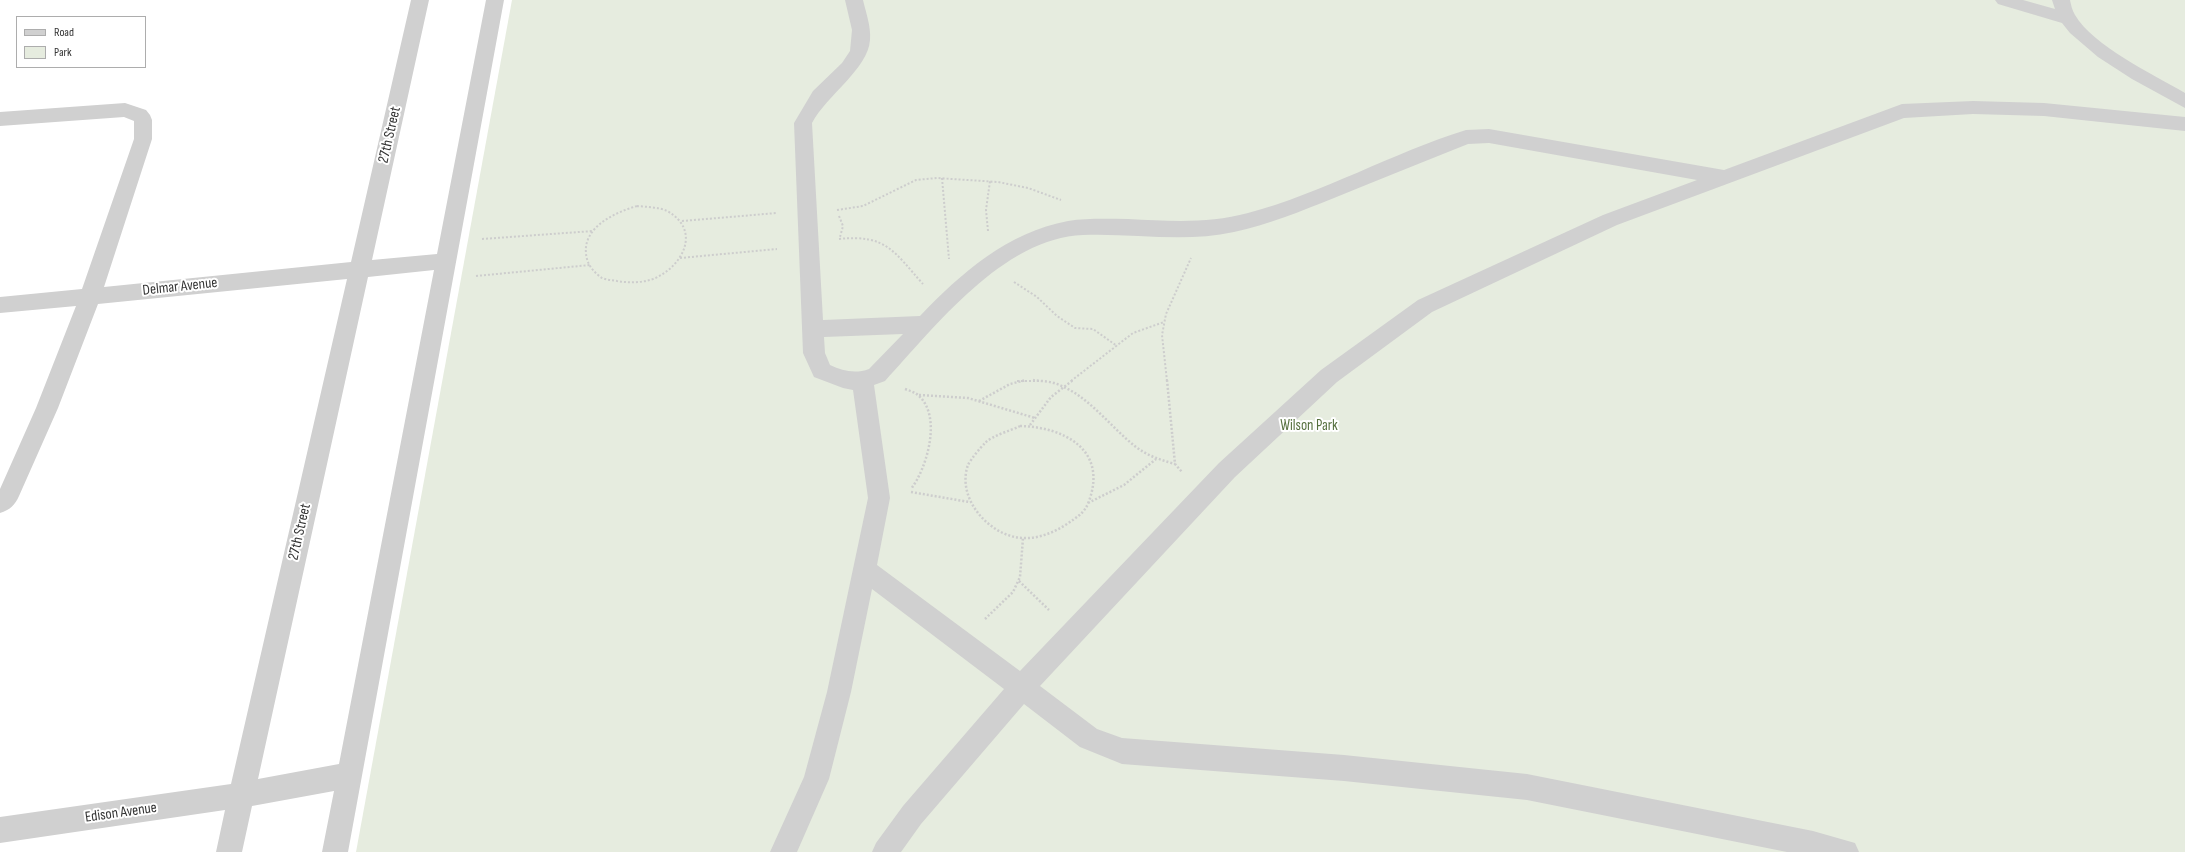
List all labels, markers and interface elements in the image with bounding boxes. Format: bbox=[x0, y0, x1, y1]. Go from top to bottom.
legend bbox=[16, 16, 146, 68]
text: Road bbox=[54, 25, 74, 40]
text: Park bbox=[54, 45, 72, 60]
street label: 27th Street bbox=[375, 105, 405, 165]
street label: Delmar Avenue bbox=[142, 274, 218, 300]
park label: Wilson Park bbox=[1280, 417, 1338, 435]
street label: 27th Street bbox=[285, 502, 315, 562]
street label: Edison Avenue bbox=[84, 799, 158, 827]

